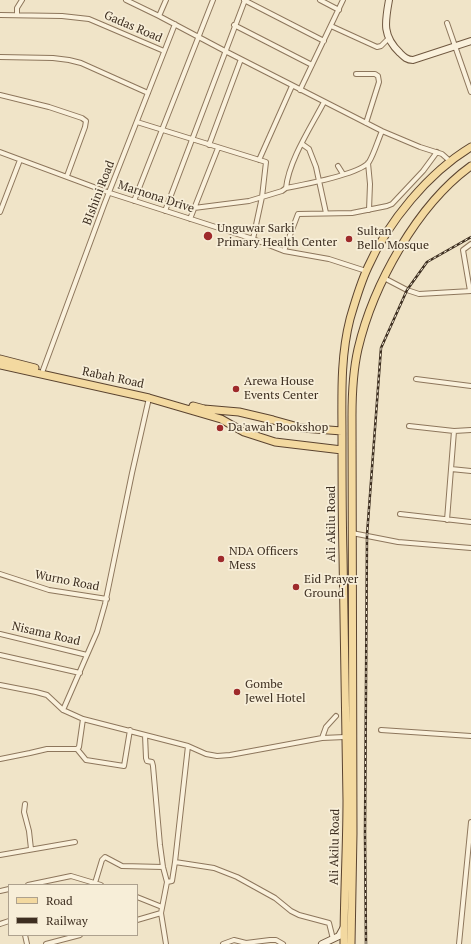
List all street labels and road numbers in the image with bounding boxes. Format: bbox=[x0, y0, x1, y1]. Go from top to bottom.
street label: Gadas Road bbox=[102, 8, 164, 46]
street label: BIshini Road bbox=[80, 159, 118, 227]
street label: Marnona Drive bbox=[116, 178, 196, 216]
street label: Rabah Road bbox=[81, 364, 145, 392]
street label: Ali Akilu Road bbox=[325, 486, 339, 562]
street label: Wurno Road bbox=[34, 568, 100, 594]
street label: Nisama Road bbox=[10, 619, 82, 649]
street label: Ali Akilu Road bbox=[327, 809, 343, 885]

